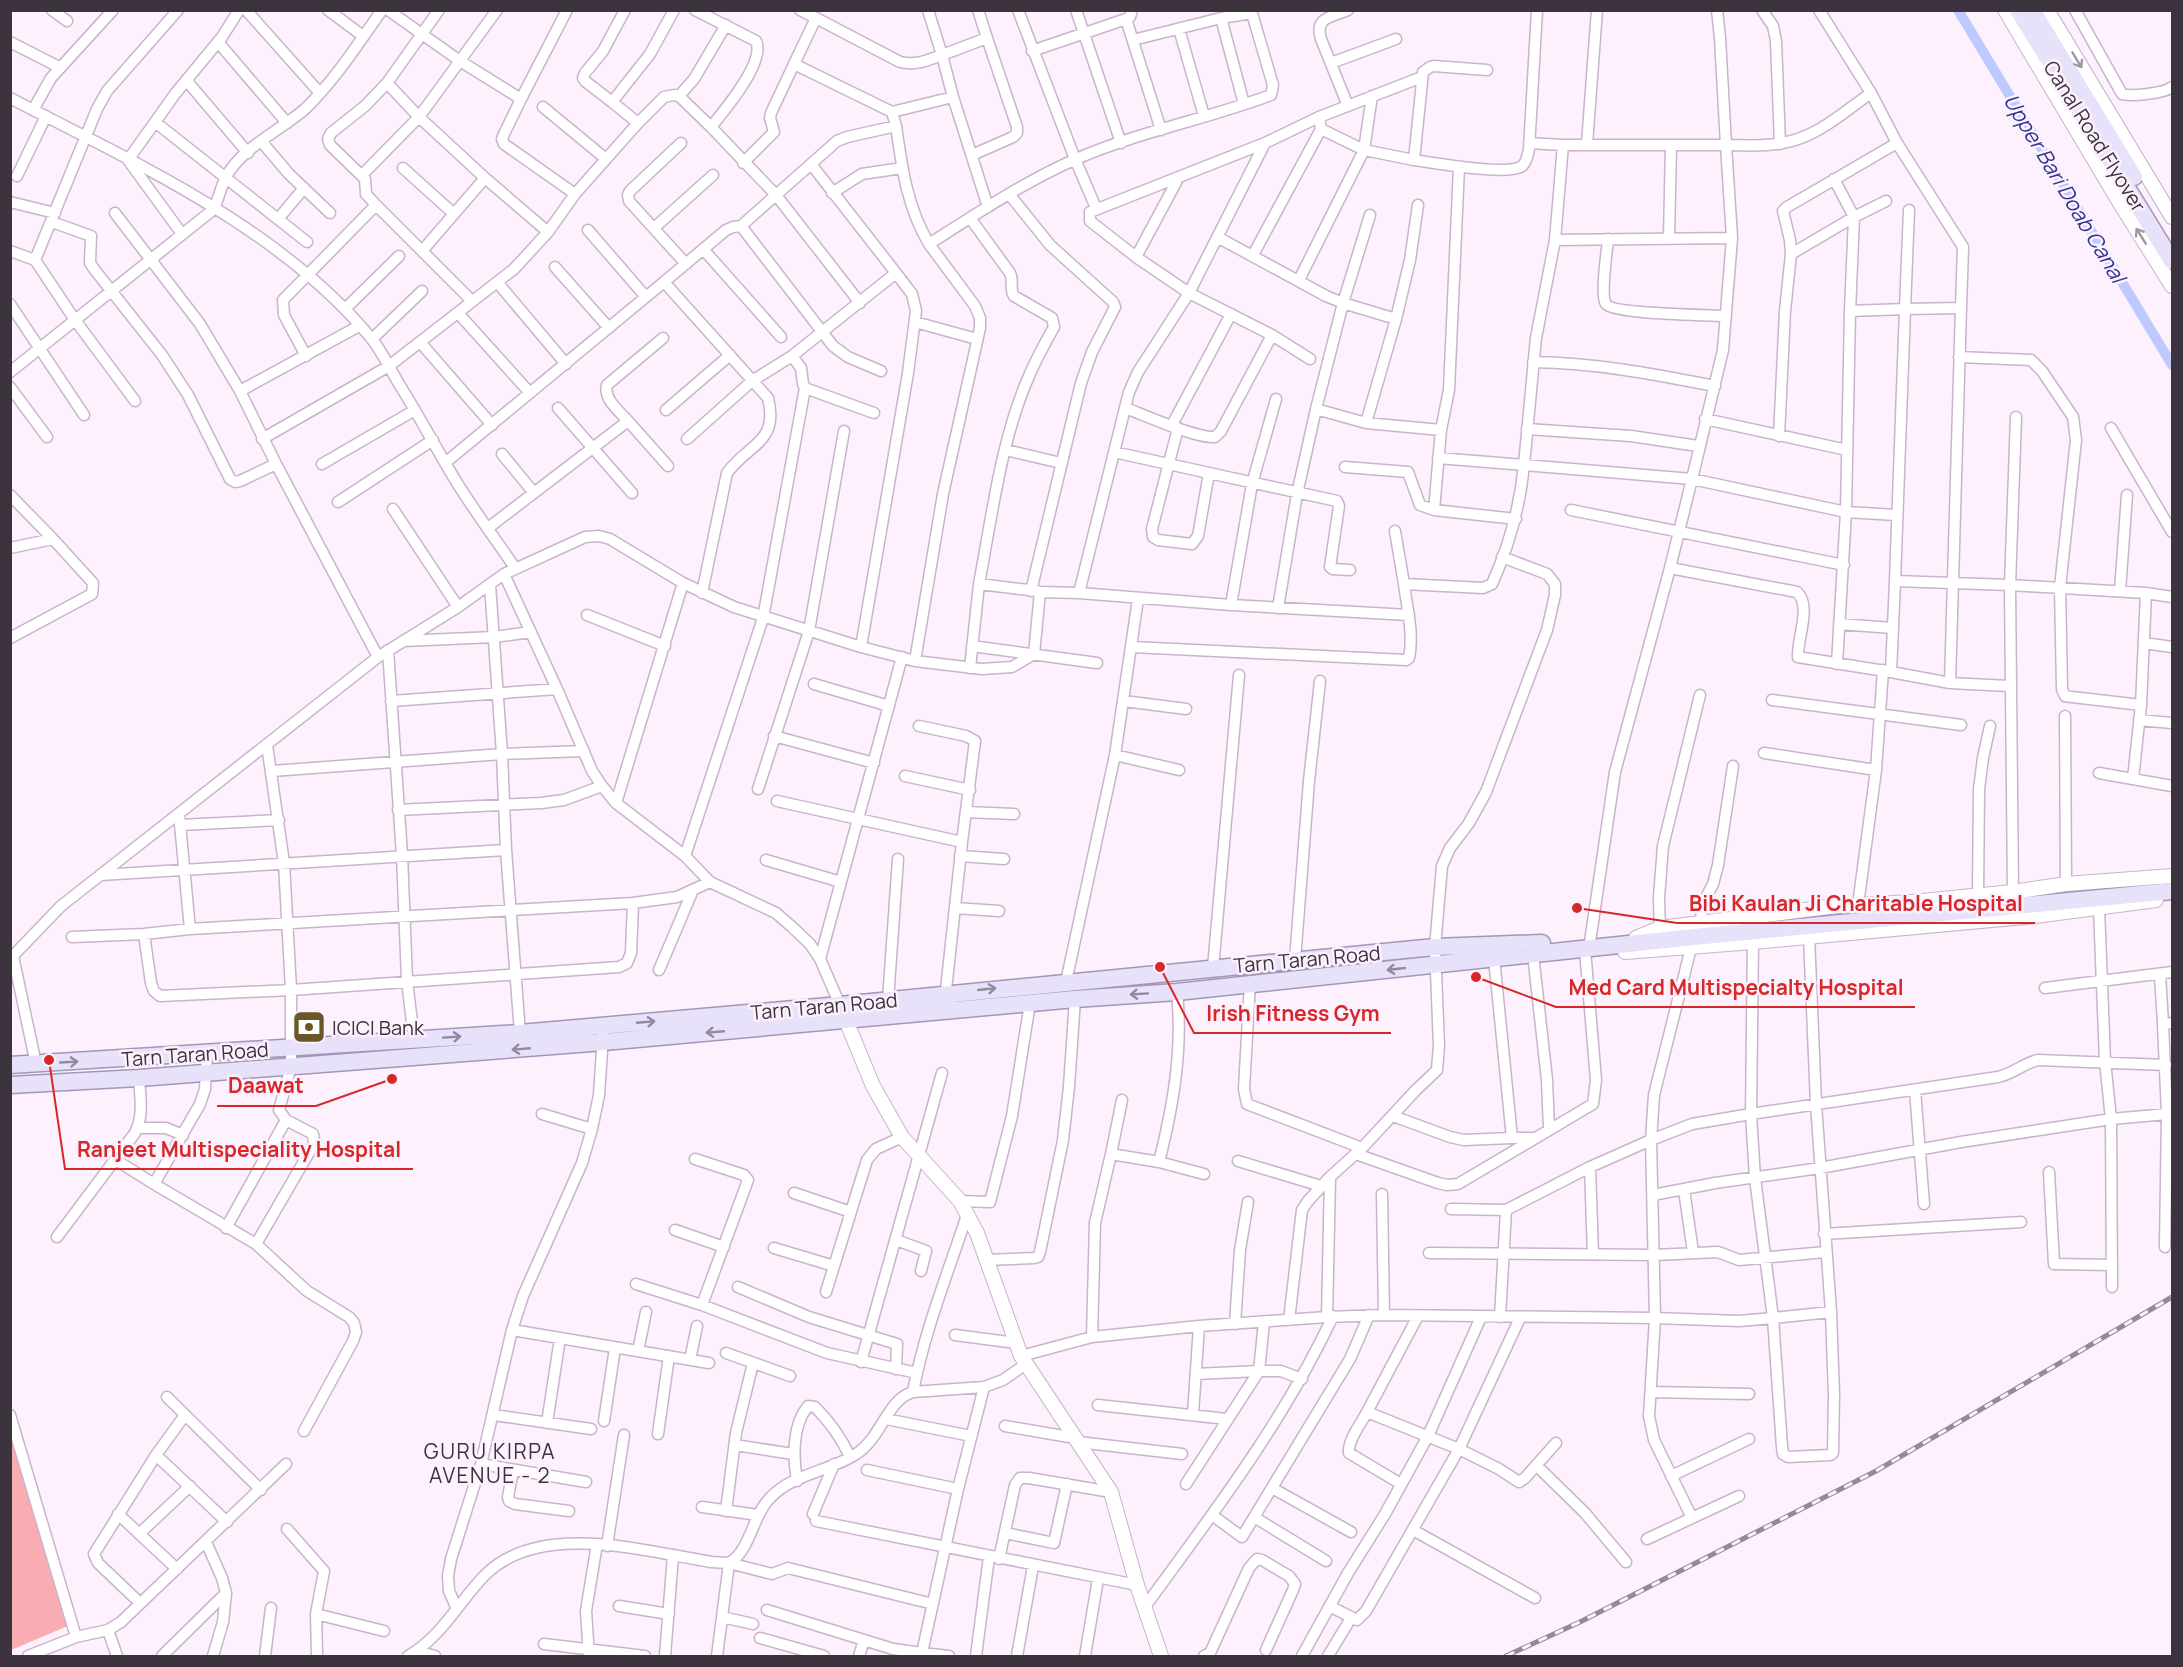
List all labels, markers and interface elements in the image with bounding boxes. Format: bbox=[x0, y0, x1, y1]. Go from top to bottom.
one-way arrow bbox=[2071, 52, 2083, 69]
street label: Canal Road Flyover bbox=[2038, 55, 2152, 217]
water label: Upper Bari Doab Canal bbox=[1998, 88, 2134, 290]
one-way arrow bbox=[2135, 228, 2148, 245]
callout: Bibi Kaulan Ji Charitable Hospital bbox=[1677, 884, 2035, 923]
text: Bibi Kaulan Ji Charitable Hospital bbox=[1689, 889, 2023, 917]
street label: Tarn Taran Road bbox=[1232, 939, 1382, 979]
one-way arrow bbox=[1386, 964, 1406, 975]
callout: Med Card Multispecialty Hospital bbox=[1556, 968, 1915, 1007]
text: Med Card Multispecialty Hospital bbox=[1568, 973, 1904, 1001]
one-way arrow bbox=[976, 983, 996, 994]
street label: Tarn Taran Road bbox=[749, 986, 899, 1026]
one-way arrow bbox=[1130, 989, 1150, 1000]
callout: Irish Fitness Gym bbox=[1194, 994, 1391, 1033]
text: Irish Fitness Gym bbox=[1206, 999, 1380, 1027]
bank icon: ICICI Bank bbox=[291, 1009, 327, 1045]
place label: ICICI Bank bbox=[332, 1014, 425, 1041]
one-way arrow bbox=[636, 1016, 656, 1027]
one-way arrow bbox=[705, 1027, 725, 1038]
one-way arrow bbox=[442, 1032, 462, 1043]
street label: Tarn Taran Road bbox=[120, 1035, 270, 1073]
one-way arrow bbox=[511, 1044, 531, 1055]
one-way arrow bbox=[58, 1056, 78, 1067]
callout: Daawat bbox=[217, 1067, 316, 1106]
text: Daawat bbox=[228, 1071, 304, 1099]
callout: Ranjeet Multispeciality Hospital bbox=[65, 1130, 413, 1169]
text: Ranjeet Multispeciality Hospital bbox=[77, 1135, 401, 1163]
district label: GURU KIRPA AVENUE - 2 bbox=[424, 1437, 556, 1489]

